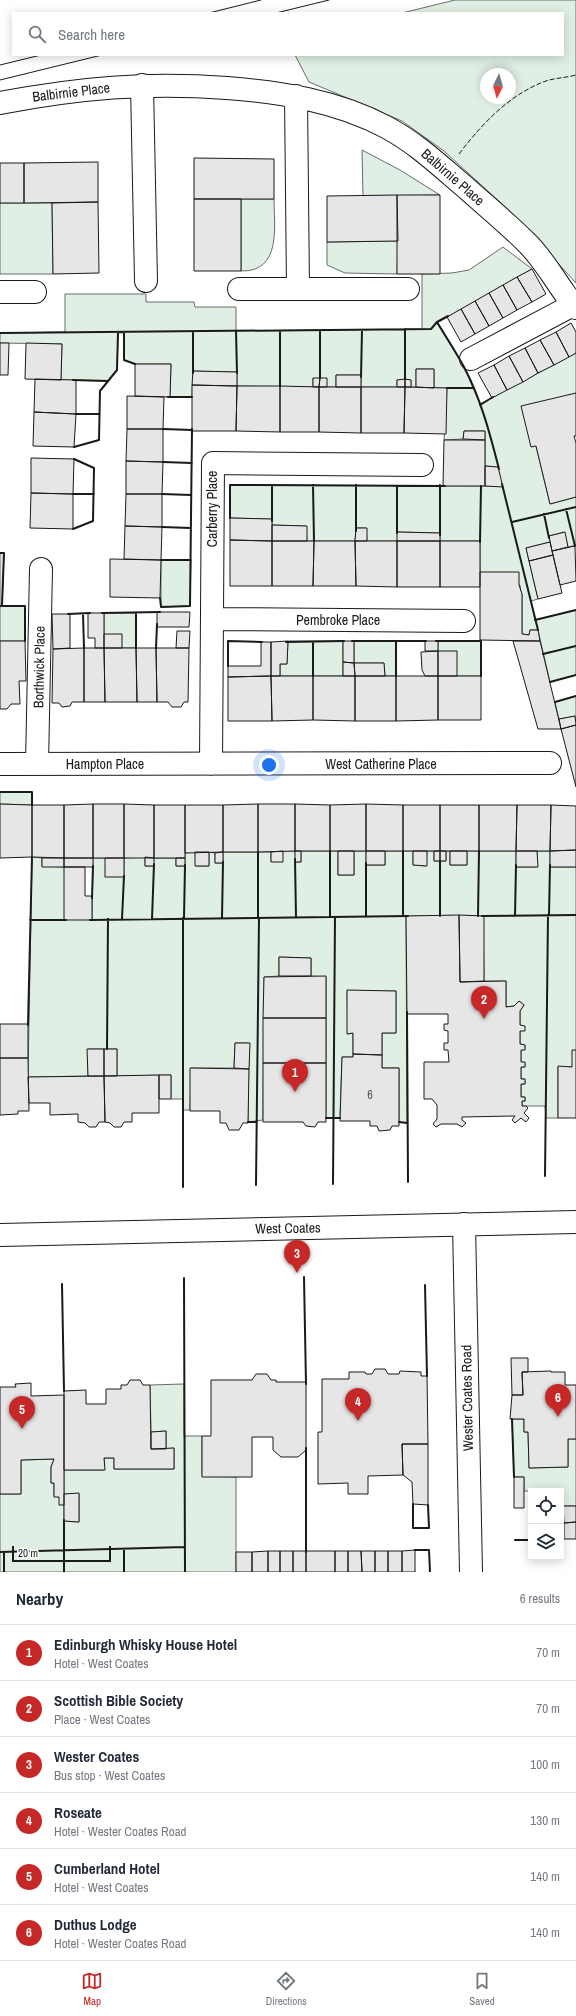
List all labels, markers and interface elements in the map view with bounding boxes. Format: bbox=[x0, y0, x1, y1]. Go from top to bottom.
search box bbox=[12, 12, 564, 56]
icon: search bbox=[26, 23, 48, 45]
text: Search here bbox=[58, 24, 125, 45]
north arrow bbox=[480, 68, 516, 104]
street label: Balbirnie Place bbox=[31, 78, 111, 106]
street label: Balbirnie Place bbox=[418, 145, 488, 209]
street label: Carberry Place bbox=[203, 471, 221, 547]
street label: Pembroke Place bbox=[296, 611, 380, 629]
street label: Borthwick Place bbox=[29, 626, 49, 708]
street label: Hampton Place bbox=[66, 755, 144, 773]
your location bbox=[259, 755, 279, 775]
street label: West Catherine Place bbox=[325, 755, 437, 773]
pin: 2 bbox=[471, 986, 497, 1019]
pin: 1 bbox=[282, 1059, 308, 1092]
house number: 6 bbox=[367, 1087, 373, 1103]
street label: West Coates bbox=[255, 1218, 321, 1238]
pin: 3 bbox=[284, 1240, 310, 1273]
street label: Wester Coates Road bbox=[457, 1345, 477, 1451]
pin: 6 bbox=[545, 1384, 571, 1417]
pin: 4 bbox=[345, 1388, 371, 1421]
pin: 5 bbox=[9, 1396, 35, 1429]
map controls bbox=[528, 1488, 564, 1560]
button: locate bbox=[528, 1488, 564, 1524]
button: layers bbox=[528, 1524, 564, 1560]
scale bar bbox=[12, 1544, 111, 1563]
text: 20 m bbox=[18, 1546, 38, 1560]
text: Nearby bbox=[16, 1587, 63, 1610]
text: 6 results bbox=[520, 1590, 560, 1607]
text: Edinburgh Whisky House Hotel bbox=[54, 1634, 237, 1655]
text: 1 bbox=[26, 1644, 32, 1661]
text: 70 m bbox=[536, 1644, 560, 1661]
text: Hotel · West Coates bbox=[54, 1655, 149, 1672]
text: Scottish Bible Society bbox=[54, 1690, 183, 1711]
text: 2 bbox=[26, 1700, 32, 1717]
text: 70 m bbox=[536, 1700, 560, 1717]
text: Place · West Coates bbox=[54, 1711, 150, 1728]
text: Wester Coates bbox=[54, 1746, 139, 1767]
text: 3 bbox=[26, 1756, 32, 1773]
text: 100 m bbox=[530, 1756, 560, 1773]
text: Bus stop · West Coates bbox=[54, 1767, 165, 1784]
text: Roseate bbox=[54, 1802, 102, 1823]
text: 4 bbox=[26, 1812, 32, 1829]
text: 130 m bbox=[530, 1812, 560, 1829]
text: Hotel · Wester Coates Road bbox=[54, 1823, 187, 1840]
text: Cumberland Hotel bbox=[54, 1858, 160, 1879]
text: 5 bbox=[26, 1868, 32, 1885]
text: 140 m bbox=[530, 1868, 560, 1885]
text: Hotel · West Coates bbox=[54, 1879, 149, 1896]
text: Duthus Lodge bbox=[54, 1914, 137, 1935]
text: 6 bbox=[26, 1924, 32, 1941]
text: 140 m bbox=[530, 1924, 560, 1941]
text: Hotel · Wester Coates Road bbox=[54, 1935, 187, 1952]
tab: Map bbox=[81, 1970, 103, 2008]
tab: Directions bbox=[266, 1970, 307, 2008]
tab: Saved bbox=[469, 1970, 495, 2008]

